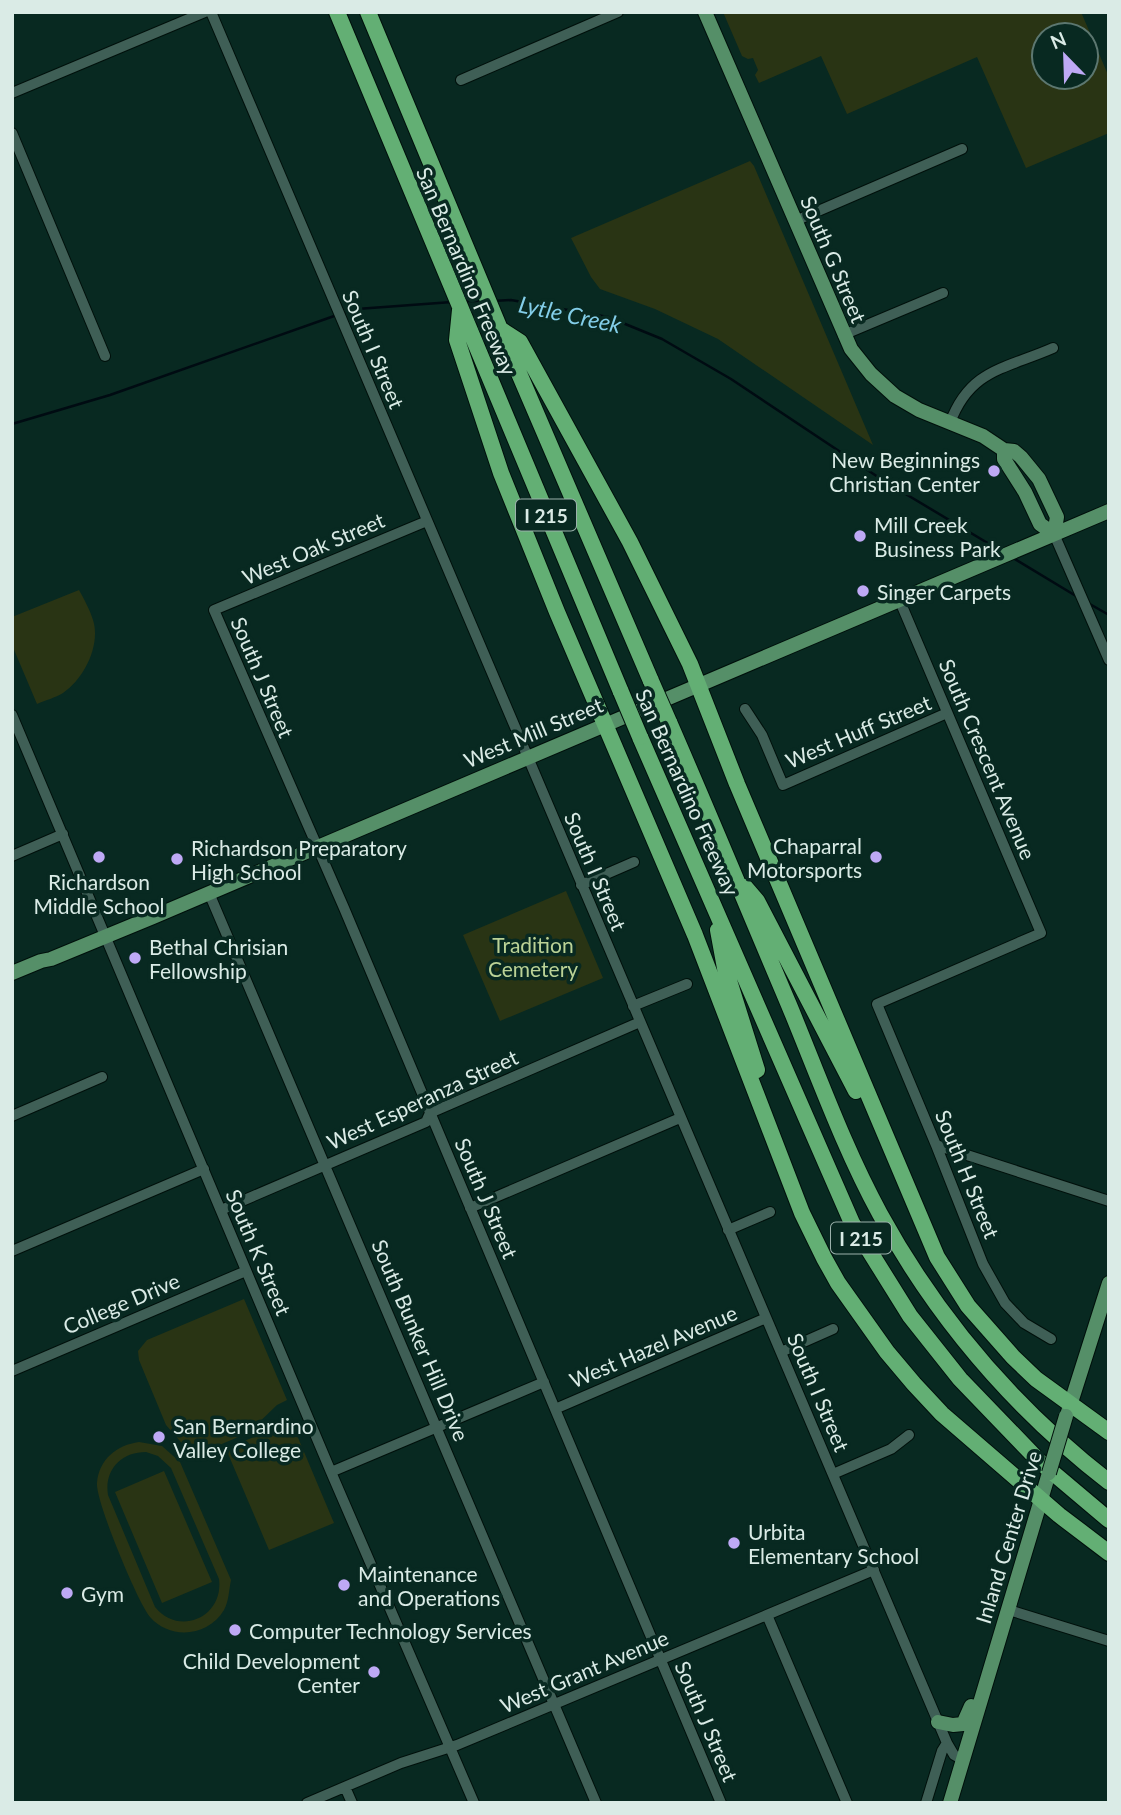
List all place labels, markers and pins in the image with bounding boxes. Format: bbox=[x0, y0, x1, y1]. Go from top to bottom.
place label: New Beginnings Christian Center bbox=[829, 447, 980, 496]
marker: New Beginnings Christian Center bbox=[986, 463, 1002, 479]
place label: Mill Creek Business Park bbox=[874, 512, 1001, 561]
marker: Mill Creek Business Park bbox=[852, 528, 868, 544]
place label: Singer Carpets bbox=[877, 579, 1011, 604]
marker: Singer Carpets bbox=[855, 583, 871, 599]
place label: Chaparral Motorsports bbox=[747, 833, 862, 882]
place label: Richardson Preparatory High School bbox=[191, 835, 407, 884]
marker: Richardson Middle School bbox=[91, 849, 107, 865]
marker: Chaparral Motorsports bbox=[868, 849, 884, 865]
marker: Richardson Preparatory High School bbox=[169, 851, 185, 867]
place label: Richardson Middle School bbox=[33, 869, 165, 918]
place label: Bethal Chrisian Fellowship bbox=[149, 934, 288, 983]
marker: Bethal Chrisian Fellowship bbox=[127, 950, 143, 966]
place label: San Bernardino Valley College bbox=[173, 1413, 314, 1462]
marker: San Bernardino Valley College bbox=[151, 1429, 167, 1445]
place label: Urbita Elementary School bbox=[748, 1519, 919, 1568]
marker: Urbita Elementary School bbox=[726, 1535, 742, 1551]
place label: Maintenance and Operations bbox=[358, 1561, 500, 1610]
marker: Maintenance and Operations bbox=[336, 1577, 352, 1593]
place label: Gym bbox=[81, 1581, 124, 1606]
marker: Gym bbox=[59, 1585, 75, 1601]
place label: Computer Technology Services bbox=[249, 1618, 532, 1643]
marker: Computer Technology Services bbox=[227, 1622, 243, 1638]
place label: Child Development Center bbox=[183, 1648, 360, 1697]
marker: Child Development Center bbox=[366, 1664, 382, 1680]

